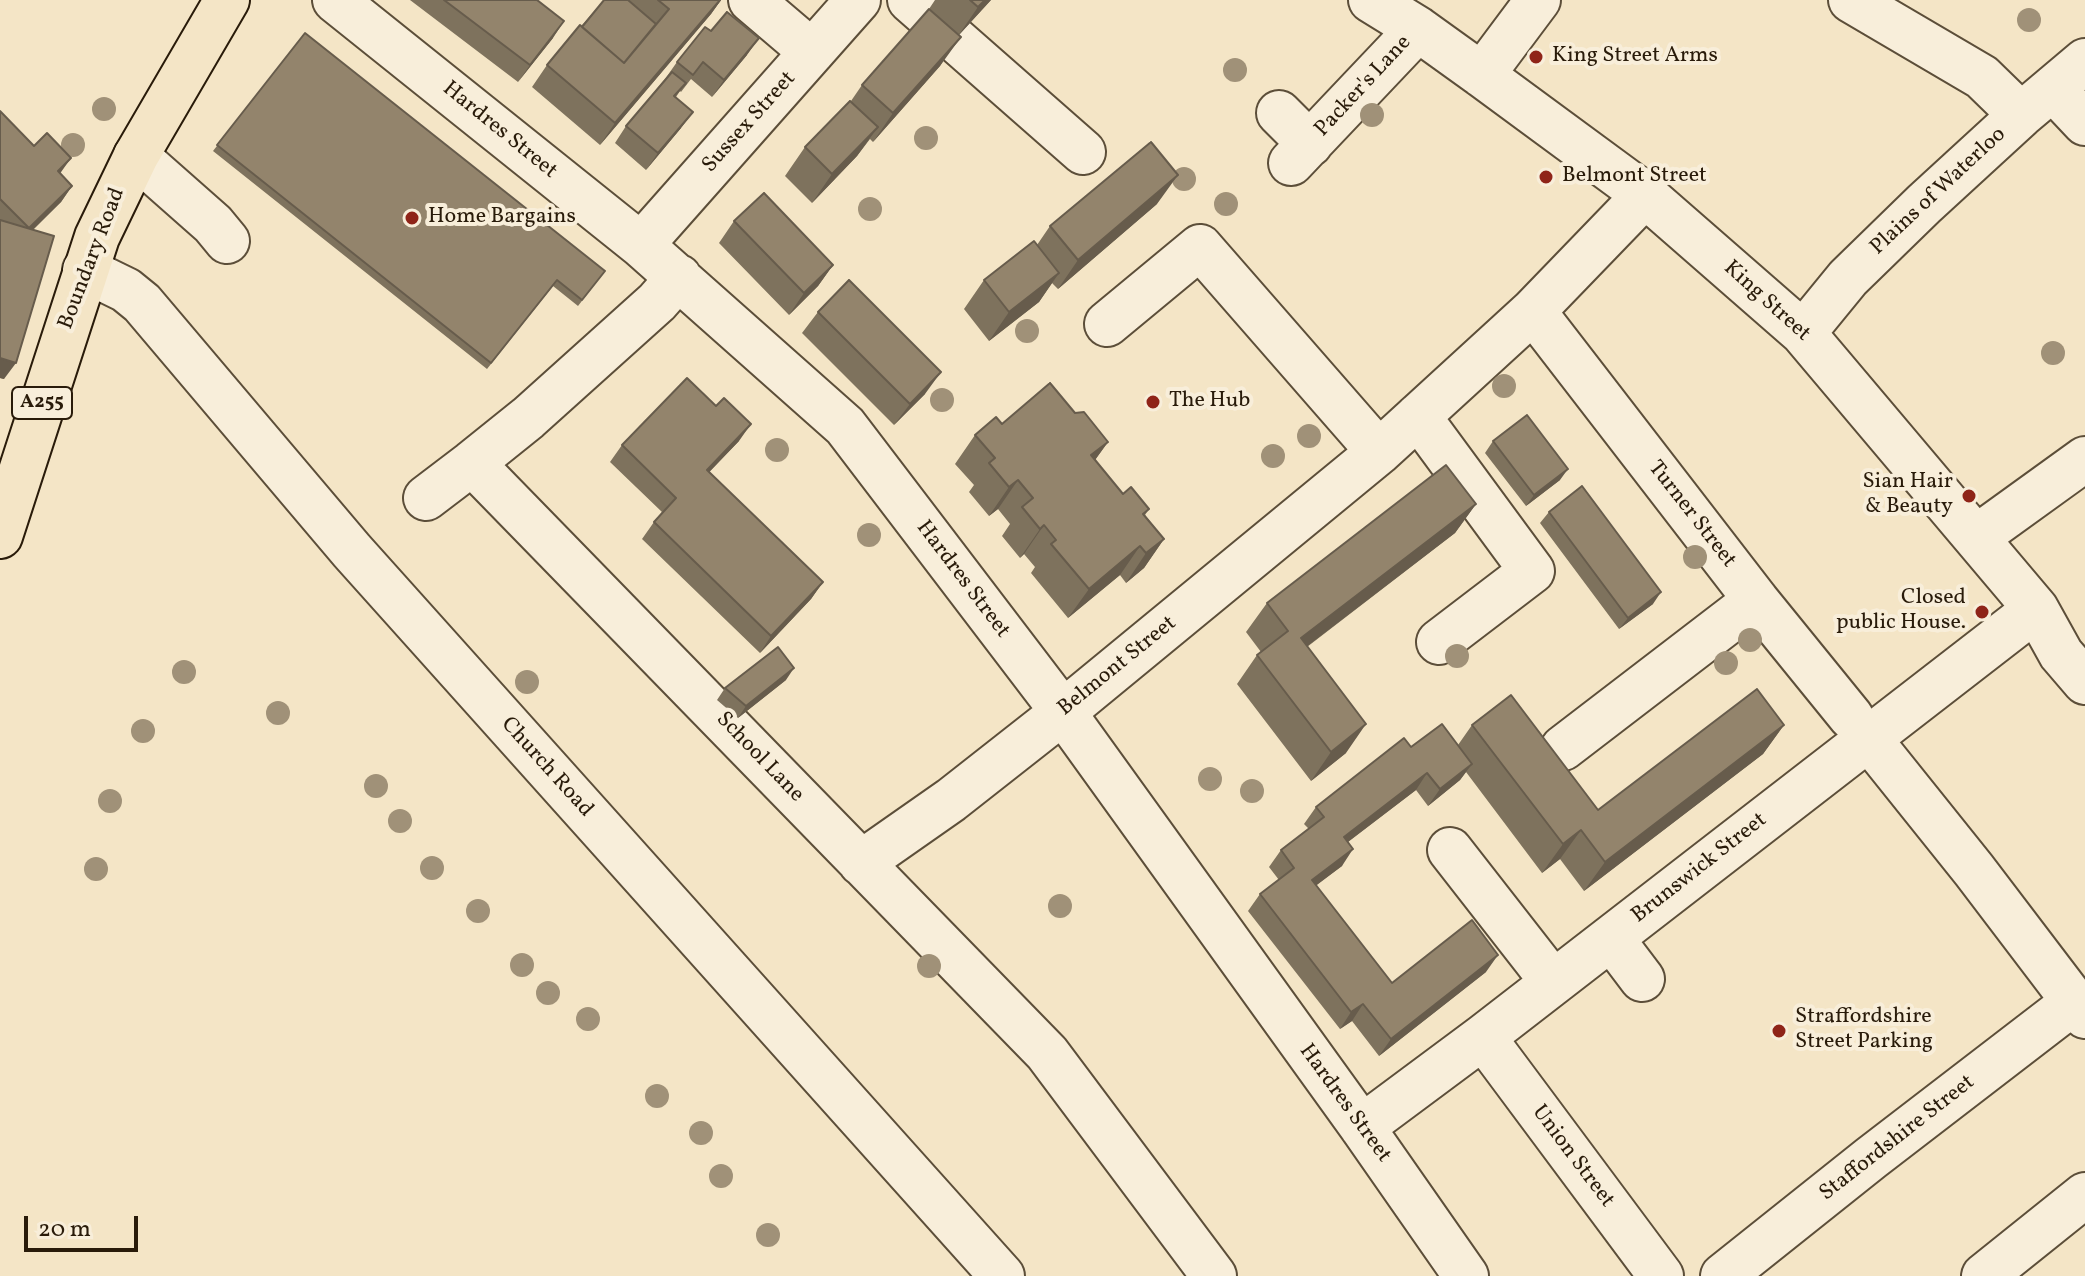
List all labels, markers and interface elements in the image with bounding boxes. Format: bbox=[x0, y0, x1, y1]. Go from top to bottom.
street label: Packer's Lane bbox=[1310, 31, 1418, 143]
place label: King Street Arms bbox=[1552, 44, 1718, 70]
marker: King Street Arms bbox=[1527, 48, 1545, 66]
street label: Sussex Street bbox=[698, 67, 802, 179]
street label: Hardres Street bbox=[436, 77, 562, 185]
street label: Plains of Waterloo bbox=[1866, 122, 2012, 262]
place label: Belmont Street bbox=[1562, 164, 1707, 190]
marker: Belmont Street bbox=[1537, 168, 1555, 186]
street label: Boundary Road bbox=[54, 184, 132, 334]
place label: Home Bargains bbox=[428, 205, 576, 231]
marker: Home Bargains bbox=[403, 209, 421, 227]
street label: King Street bbox=[1717, 256, 1815, 348]
road number: A255 bbox=[12, 387, 72, 419]
place label: The Hub bbox=[1169, 389, 1250, 415]
marker: The Hub bbox=[1144, 393, 1162, 411]
street label: Turner Street bbox=[1641, 456, 1741, 574]
place label: Sian Hair & Beauty bbox=[1862, 470, 1953, 522]
marker: Sian Hair & Beauty bbox=[1960, 487, 1978, 505]
street label: Hardres Street bbox=[909, 516, 1015, 644]
place label: Closed public House. bbox=[1836, 586, 1966, 638]
marker: Closed public House. bbox=[1973, 603, 1991, 621]
street label: Belmont Street bbox=[1053, 611, 1183, 723]
street label: School Lane bbox=[709, 707, 809, 809]
street label: Church Road bbox=[494, 713, 598, 823]
street label: Brunswick Street bbox=[1627, 808, 1773, 930]
place label: Straffordshire Street Parking bbox=[1795, 1005, 1933, 1056]
marker: Straffordshire Street Parking bbox=[1770, 1022, 1788, 1040]
street label: Hardres Street bbox=[1292, 1040, 1396, 1168]
street label: Staffordshire Street bbox=[1815, 1070, 1981, 1208]
street label: Union Street bbox=[1525, 1101, 1619, 1213]
scale bar bbox=[28, 1200, 142, 1250]
text: 20 m bbox=[38, 1213, 91, 1247]

